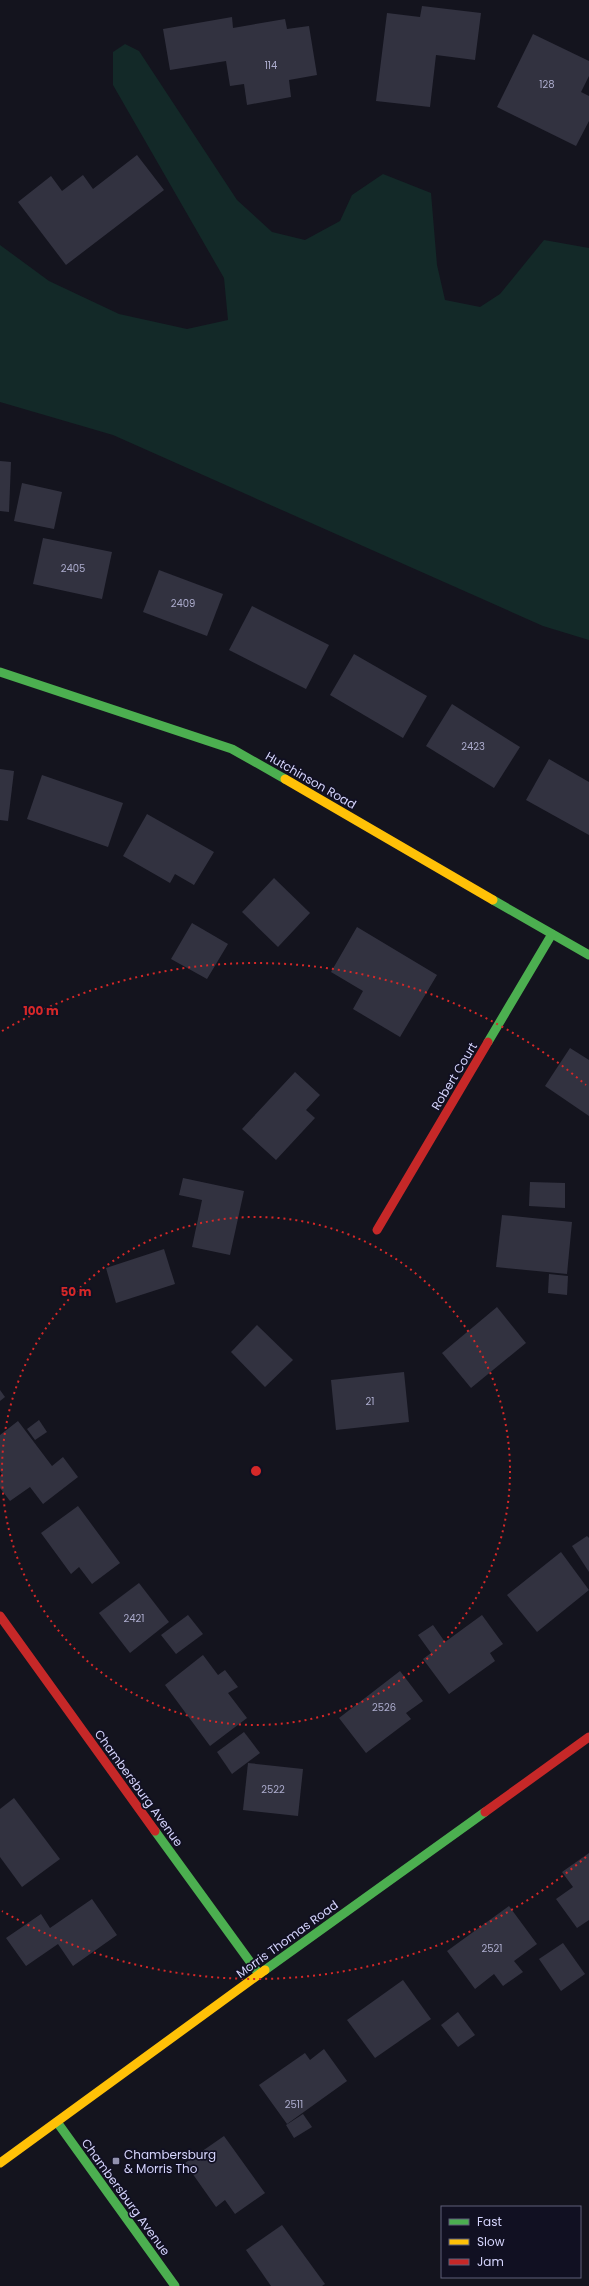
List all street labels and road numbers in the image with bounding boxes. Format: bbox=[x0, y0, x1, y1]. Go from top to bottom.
street label: Hutchinson Road bbox=[263, 747, 359, 813]
street label: Robert Court bbox=[427, 1039, 481, 1113]
street label: Chambersburg Avenue bbox=[91, 1726, 187, 1850]
street label: Morris Thomas Road bbox=[232, 1896, 342, 1982]
street label: Chambersburg Avenue bbox=[78, 2135, 174, 2259]

